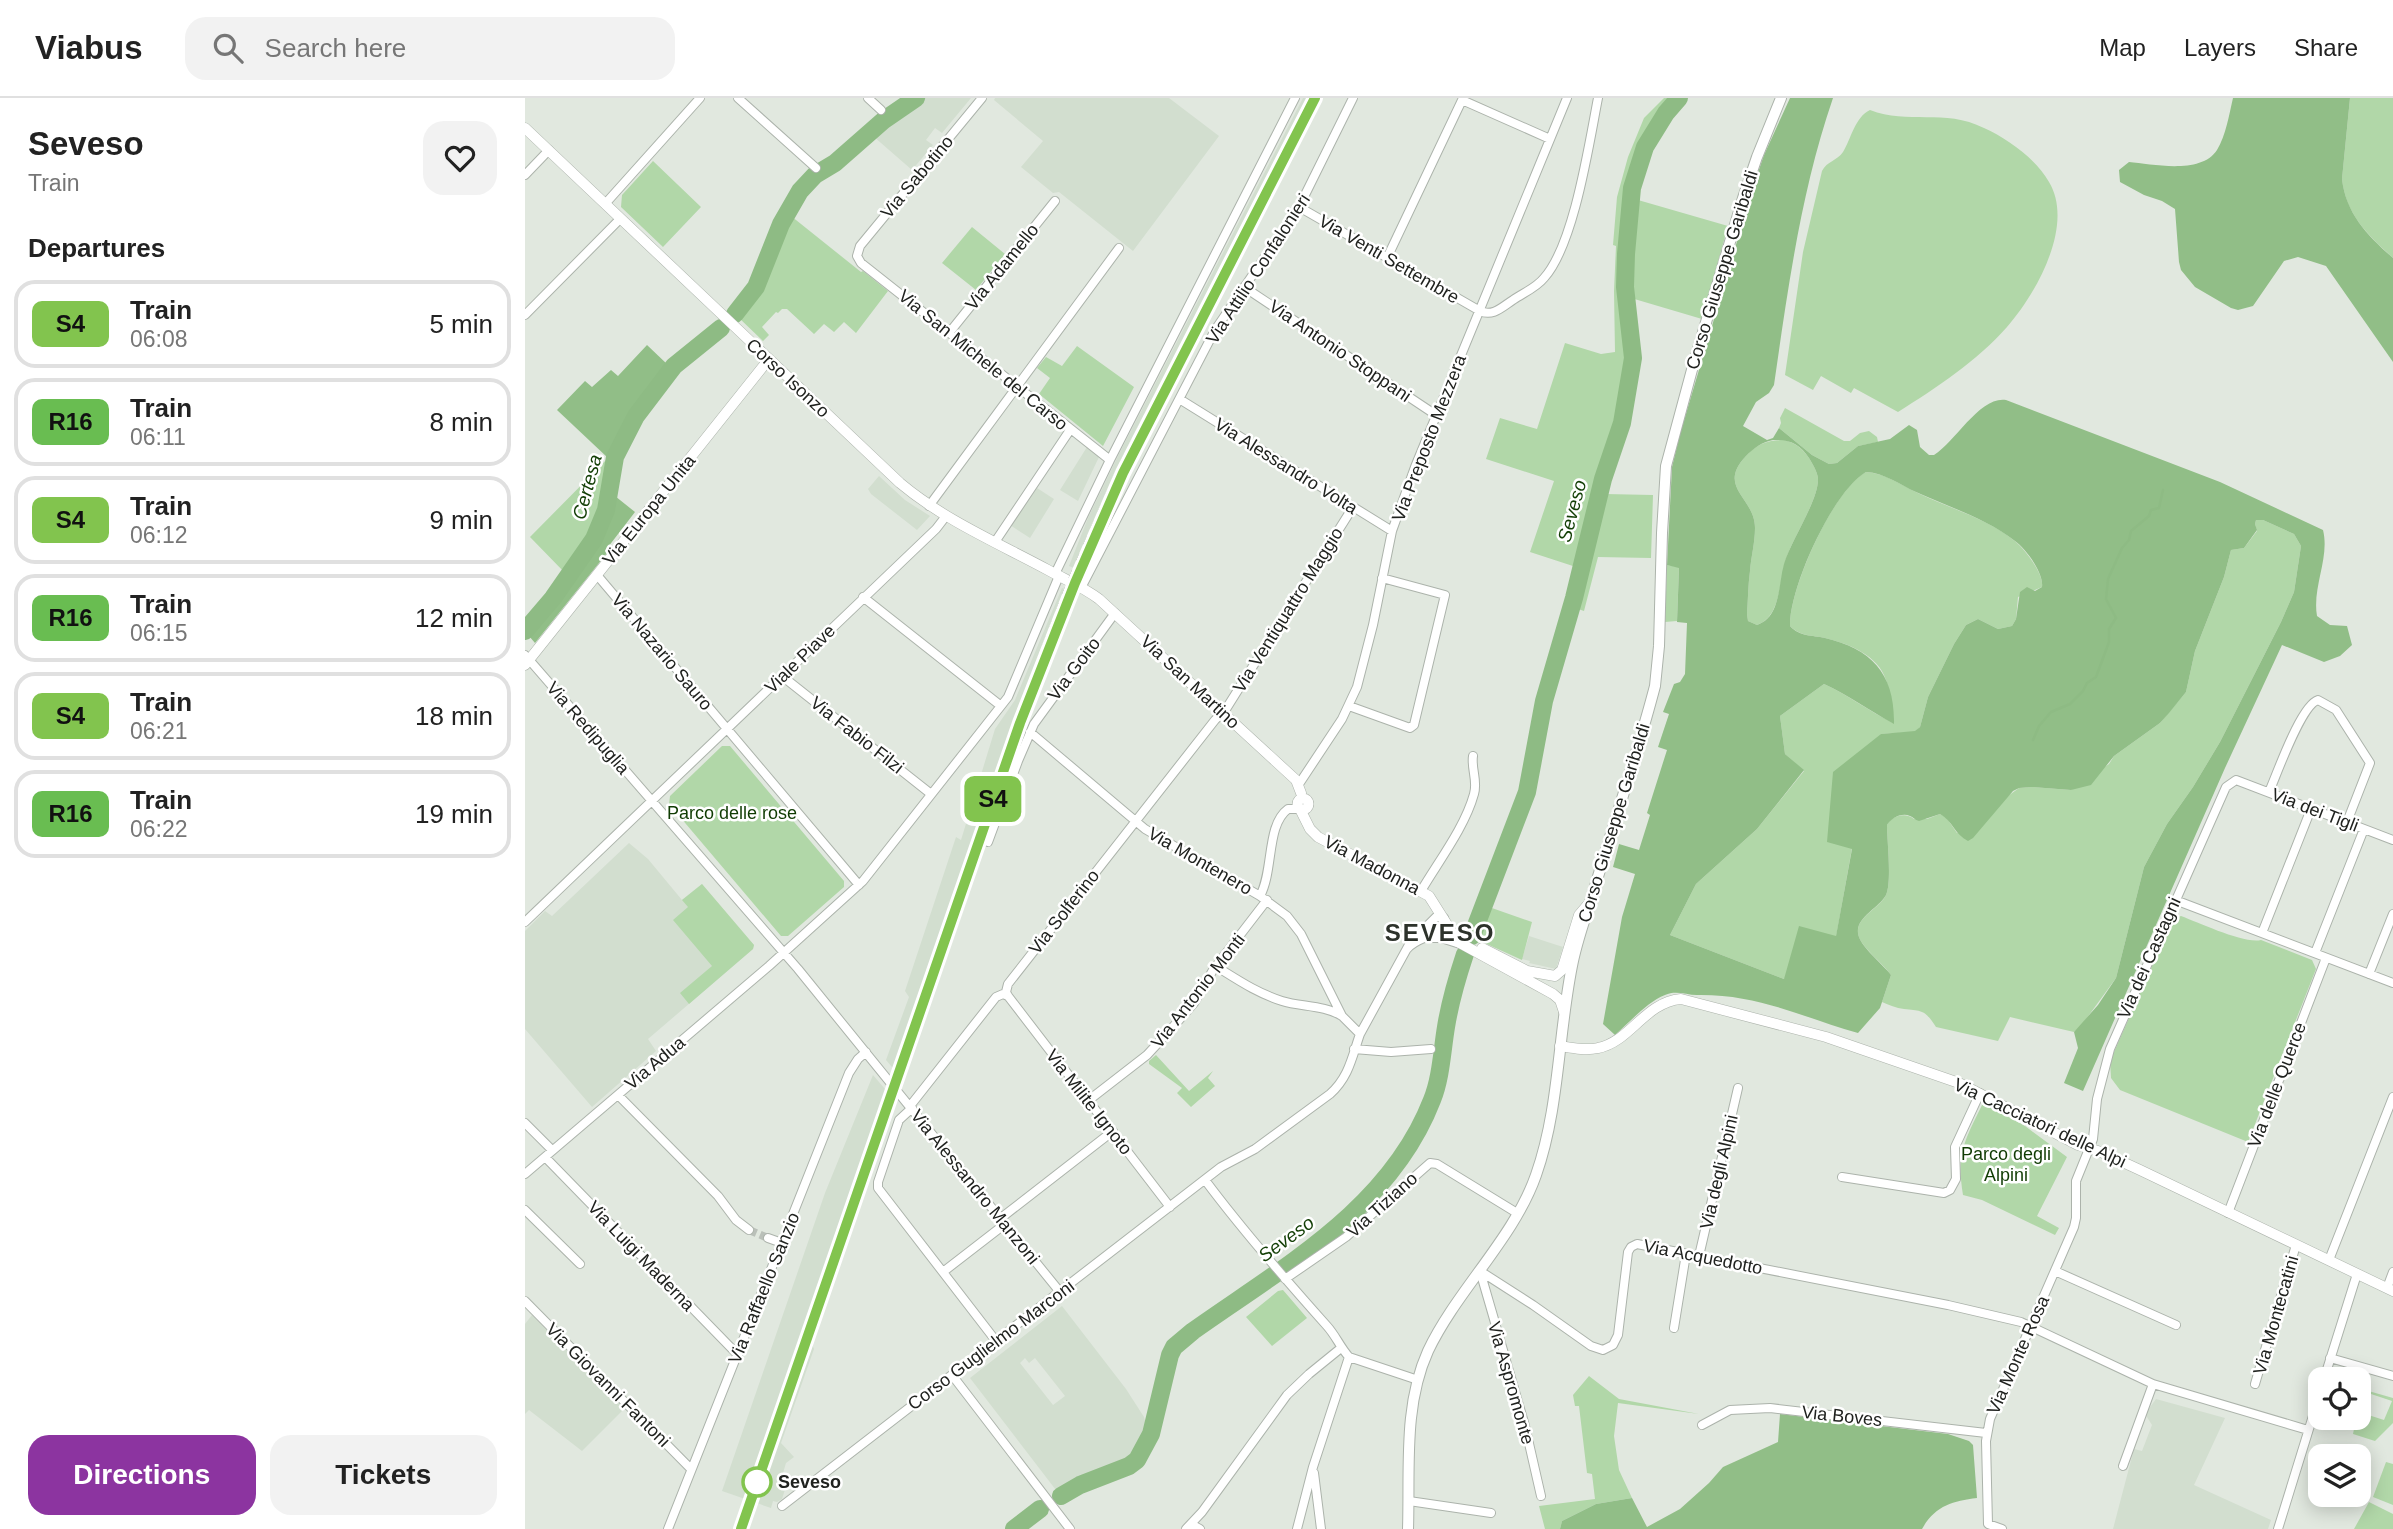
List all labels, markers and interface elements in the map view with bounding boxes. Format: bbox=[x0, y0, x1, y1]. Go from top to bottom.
search box bbox=[185, 17, 675, 80]
text: Viabus bbox=[35, 29, 143, 66]
icon: search bbox=[209, 29, 247, 67]
text: Search here bbox=[265, 33, 406, 63]
text: Map bbox=[2099, 34, 2146, 61]
text: Layers bbox=[2184, 34, 2256, 61]
text: Share bbox=[2294, 34, 2358, 61]
button: heart bbox=[423, 121, 497, 195]
text: Seveso bbox=[28, 125, 144, 162]
street label: Via Sabotino bbox=[877, 132, 957, 222]
street label: Corso Giuseppe Garibaldi bbox=[1682, 168, 1762, 372]
text: Train bbox=[28, 170, 80, 196]
street label: Via Attilio Confalonieri bbox=[1202, 190, 1314, 348]
street label: Via Venti Settembre bbox=[1315, 211, 1463, 307]
street label: Via Adamello bbox=[961, 220, 1043, 314]
text: Departures bbox=[28, 233, 165, 263]
street label: Via San Michele del Carso bbox=[894, 286, 1072, 434]
text: Train bbox=[130, 295, 192, 325]
street label: Via Antonio Stoppani bbox=[1265, 296, 1415, 406]
text: 5 min bbox=[429, 309, 493, 339]
text: S4 bbox=[56, 310, 85, 337]
text: 06:08 bbox=[130, 326, 188, 352]
street label: Corso Isonzo bbox=[742, 335, 834, 421]
street label: Via Preposto Mezzera bbox=[1388, 351, 1470, 524]
text: Train bbox=[130, 393, 192, 423]
text: 8 min bbox=[429, 407, 493, 437]
text: R16 bbox=[48, 408, 93, 435]
street label: Via Alessandro Volta bbox=[1211, 414, 1362, 519]
text: 06:11 bbox=[130, 424, 186, 450]
street label: Via Europa Unita bbox=[599, 450, 700, 569]
water label: Certesa bbox=[568, 452, 606, 522]
water label: Seveso bbox=[1554, 478, 1590, 544]
text: Train bbox=[130, 491, 192, 521]
text: 9 min bbox=[429, 505, 493, 535]
text: S4 bbox=[56, 506, 85, 533]
text: 06:12 bbox=[130, 522, 188, 548]
street label: Via Ventiquattro Maggio bbox=[1229, 524, 1347, 696]
text: Train bbox=[130, 589, 192, 619]
street label: Via Nazario Sauro bbox=[607, 590, 717, 714]
text: 12 min bbox=[415, 603, 493, 633]
text: R16 bbox=[48, 604, 93, 631]
text: 06:15 bbox=[130, 620, 188, 646]
street label: Viale Piave bbox=[761, 621, 839, 697]
street label: Via San Martino bbox=[1136, 631, 1244, 733]
street label: Via Goito bbox=[1044, 634, 1104, 704]
street label: Via Redipuglia bbox=[542, 678, 634, 779]
text: Train bbox=[130, 687, 192, 717]
street label: Via Fabio Filzi bbox=[806, 692, 908, 778]
text: 18 min bbox=[415, 701, 493, 731]
text: S4 bbox=[56, 702, 85, 729]
text: 06:21 bbox=[130, 718, 188, 744]
street label: Corso Giuseppe Garibaldi bbox=[1574, 721, 1654, 925]
line badge: S4 bbox=[961, 776, 1025, 822]
street label: Via dei Tigli bbox=[2269, 784, 2361, 836]
text: Train bbox=[130, 785, 192, 815]
text: S4 bbox=[978, 785, 1008, 812]
text: 19 min bbox=[415, 799, 493, 829]
text: R16 bbox=[48, 800, 93, 827]
park label: Parco delle rose bbox=[667, 803, 797, 823]
text: 06:22 bbox=[130, 816, 188, 842]
street label: Via Montenero bbox=[1144, 823, 1256, 899]
street label: Via Madonna bbox=[1321, 831, 1424, 899]
street label: Via Solferino bbox=[1025, 866, 1103, 958]
street label: Via dei Castagni bbox=[2113, 894, 2185, 1022]
district label: SEVESO bbox=[1385, 919, 1495, 946]
street label: Via Antonio Monti bbox=[1147, 930, 1249, 1052]
street label: Via delle Querce bbox=[2244, 1019, 2310, 1151]
street label: Via Adua bbox=[621, 1032, 690, 1094]
street label: Via Milite Ignoto bbox=[1042, 1046, 1136, 1158]
street label: Via Cacciatori delle Alpi bbox=[1951, 1074, 2129, 1172]
street label: Via Alessandro Manzoni bbox=[907, 1106, 1043, 1268]
street label: Via degli Alpini bbox=[1696, 1113, 1742, 1231]
park label: Parco degli Alpini bbox=[1961, 1144, 2051, 1185]
street label: Via Tiziano bbox=[1343, 1168, 1421, 1242]
street label: Via Luigi Maderna bbox=[584, 1197, 699, 1316]
street label: Via Raffaello Sanzio bbox=[724, 1209, 804, 1367]
water label: Seveso bbox=[1254, 1212, 1318, 1266]
street label: Via Acquedotto bbox=[1642, 1236, 1764, 1278]
street label: Via Montecatini bbox=[2249, 1253, 2303, 1377]
street label: Corso Guglielmo Marconi bbox=[904, 1276, 1078, 1414]
street label: Via Monte Rosa bbox=[1983, 1292, 2054, 1417]
street label: Via Giovanni Fantoni bbox=[542, 1319, 674, 1451]
street label: Via Aspromonte bbox=[1484, 1319, 1538, 1447]
map controls bbox=[2308, 1367, 2371, 1507]
button: locate bbox=[2308, 1367, 2371, 1430]
street label: Via Boves bbox=[1801, 1402, 1883, 1430]
button: Directions bbox=[28, 1435, 256, 1515]
button: Tickets bbox=[270, 1435, 497, 1515]
button: layers bbox=[2308, 1444, 2371, 1507]
marker: Seveso bbox=[742, 1467, 772, 1497]
place label: Seveso bbox=[778, 1472, 841, 1492]

